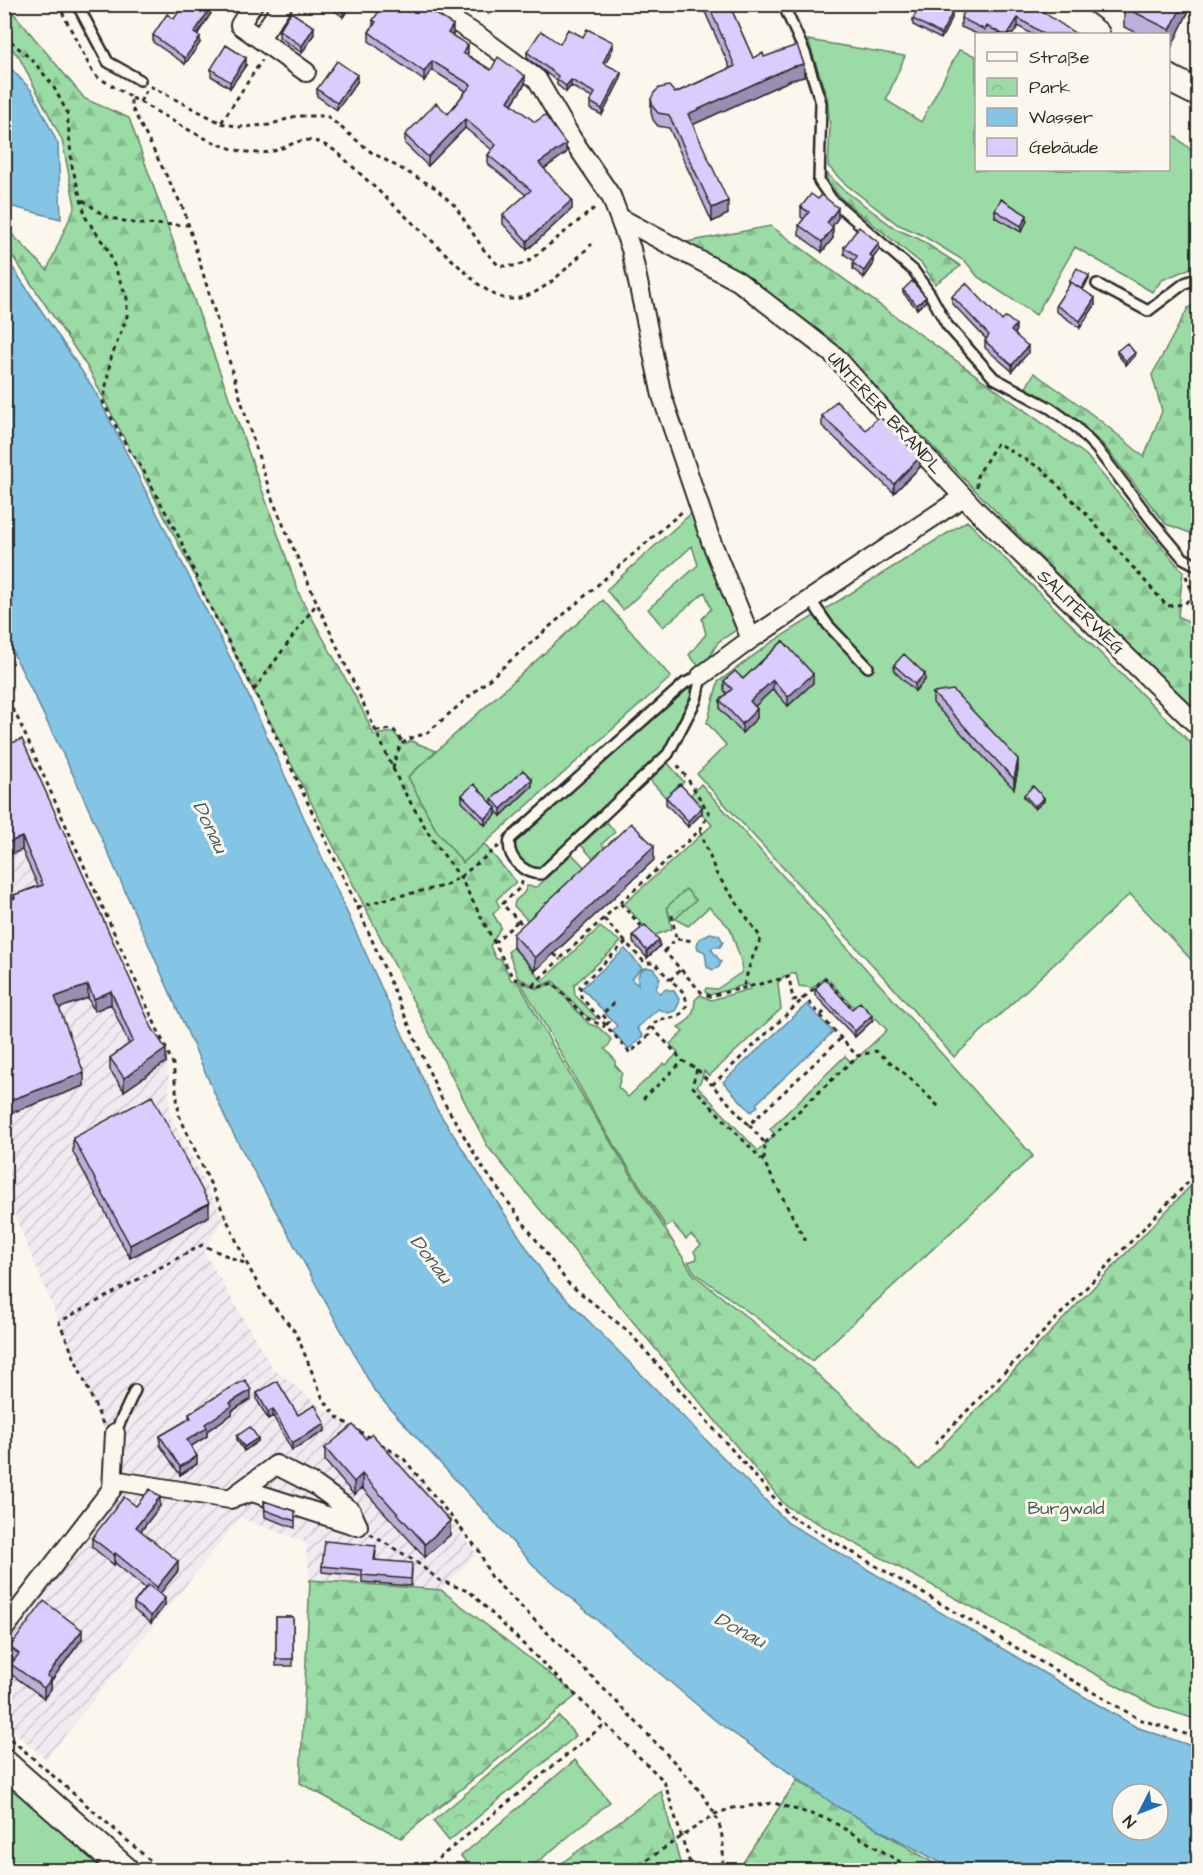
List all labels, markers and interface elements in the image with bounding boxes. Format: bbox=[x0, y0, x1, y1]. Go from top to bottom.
legend bbox=[975, 33, 1170, 171]
text: Straße bbox=[1029, 45, 1090, 70]
text: Park bbox=[1029, 75, 1071, 100]
text: Wasser bbox=[1029, 105, 1093, 130]
text: Gebäude bbox=[1029, 135, 1099, 160]
street label: UNTERER BRANDL bbox=[822, 346, 949, 480]
street label: SALITERWEG bbox=[1032, 564, 1131, 661]
water label: Donau bbox=[185, 796, 235, 859]
water label: Donau bbox=[403, 1229, 460, 1291]
park label: Burgwald bbox=[1028, 1496, 1104, 1522]
water label: Donau bbox=[709, 1605, 772, 1656]
north arrow bbox=[1110, 1782, 1170, 1842]
text: N bbox=[1118, 1810, 1141, 1832]

